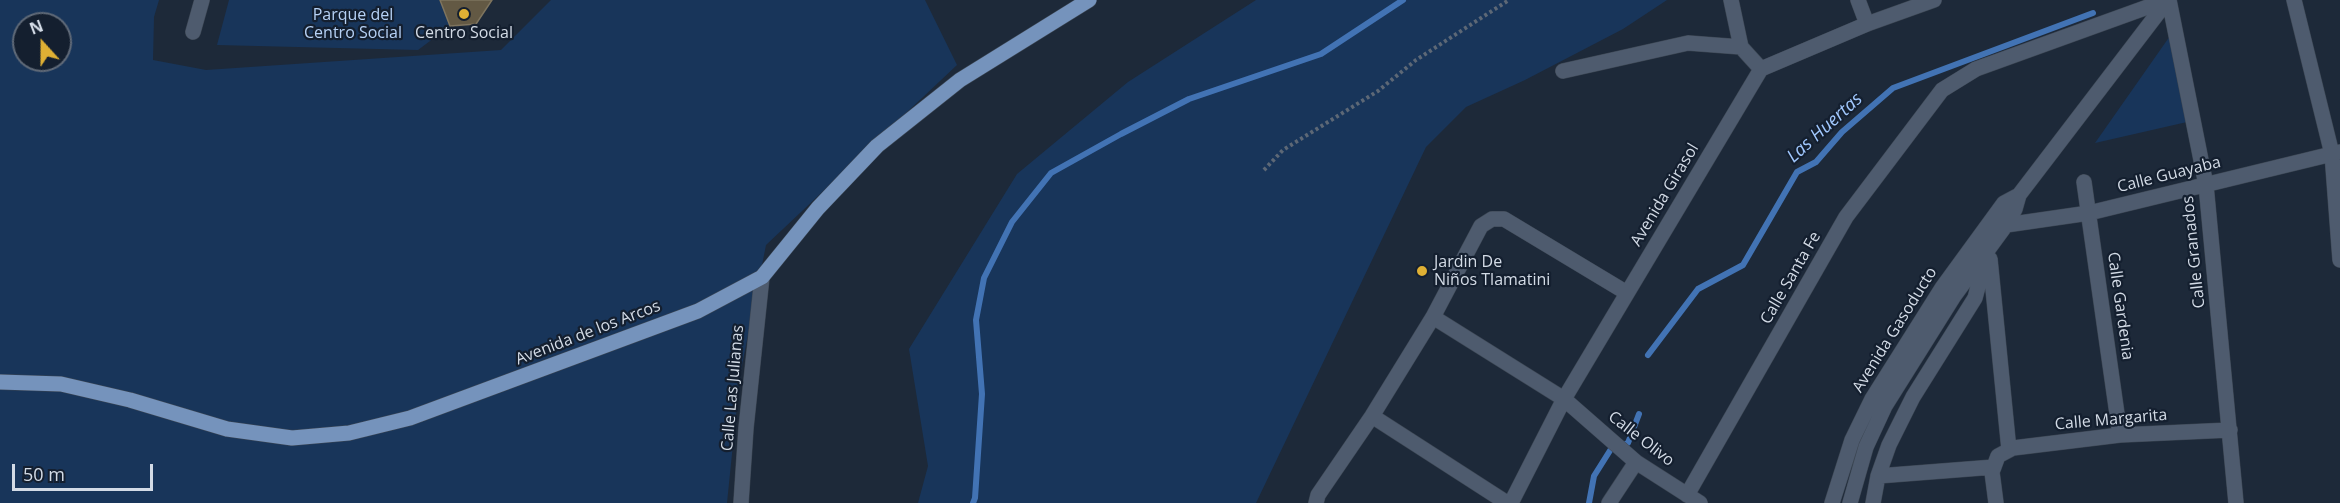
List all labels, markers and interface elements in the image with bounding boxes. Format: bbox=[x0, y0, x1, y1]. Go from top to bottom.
park label: Parque del Centro Social bbox=[304, 5, 402, 43]
marker: Centro Social bbox=[457, 7, 471, 21]
north arrow bbox=[12, 12, 72, 72]
text: N bbox=[26, 14, 46, 40]
place label: Centro Social bbox=[415, 23, 513, 43]
water label: Las Huertas bbox=[1783, 89, 1867, 167]
street label: Avenida Girasol bbox=[1627, 140, 1703, 250]
street label: Calle Guayaba bbox=[2115, 153, 2223, 197]
street label: Calle Granados bbox=[2179, 195, 2209, 309]
street label: Calle Santa Fe bbox=[1757, 228, 1825, 328]
street label: Calle Gardenia bbox=[2103, 251, 2137, 361]
place label: Jardin De Niños Tlamatini bbox=[1434, 252, 1550, 290]
marker: Jardin De Niños Tlamatini bbox=[1415, 264, 1429, 278]
street label: Avenida Gasoducto bbox=[1849, 264, 1941, 396]
street label: Avenida de los Arcos bbox=[513, 296, 663, 370]
street label: Calle Las Julianas bbox=[718, 324, 748, 452]
street label: Calle Margarita bbox=[2054, 406, 2168, 434]
street label: Calle Olivo bbox=[1604, 407, 1678, 471]
scale bar bbox=[15, 452, 156, 490]
text: 50 m bbox=[23, 462, 65, 486]

